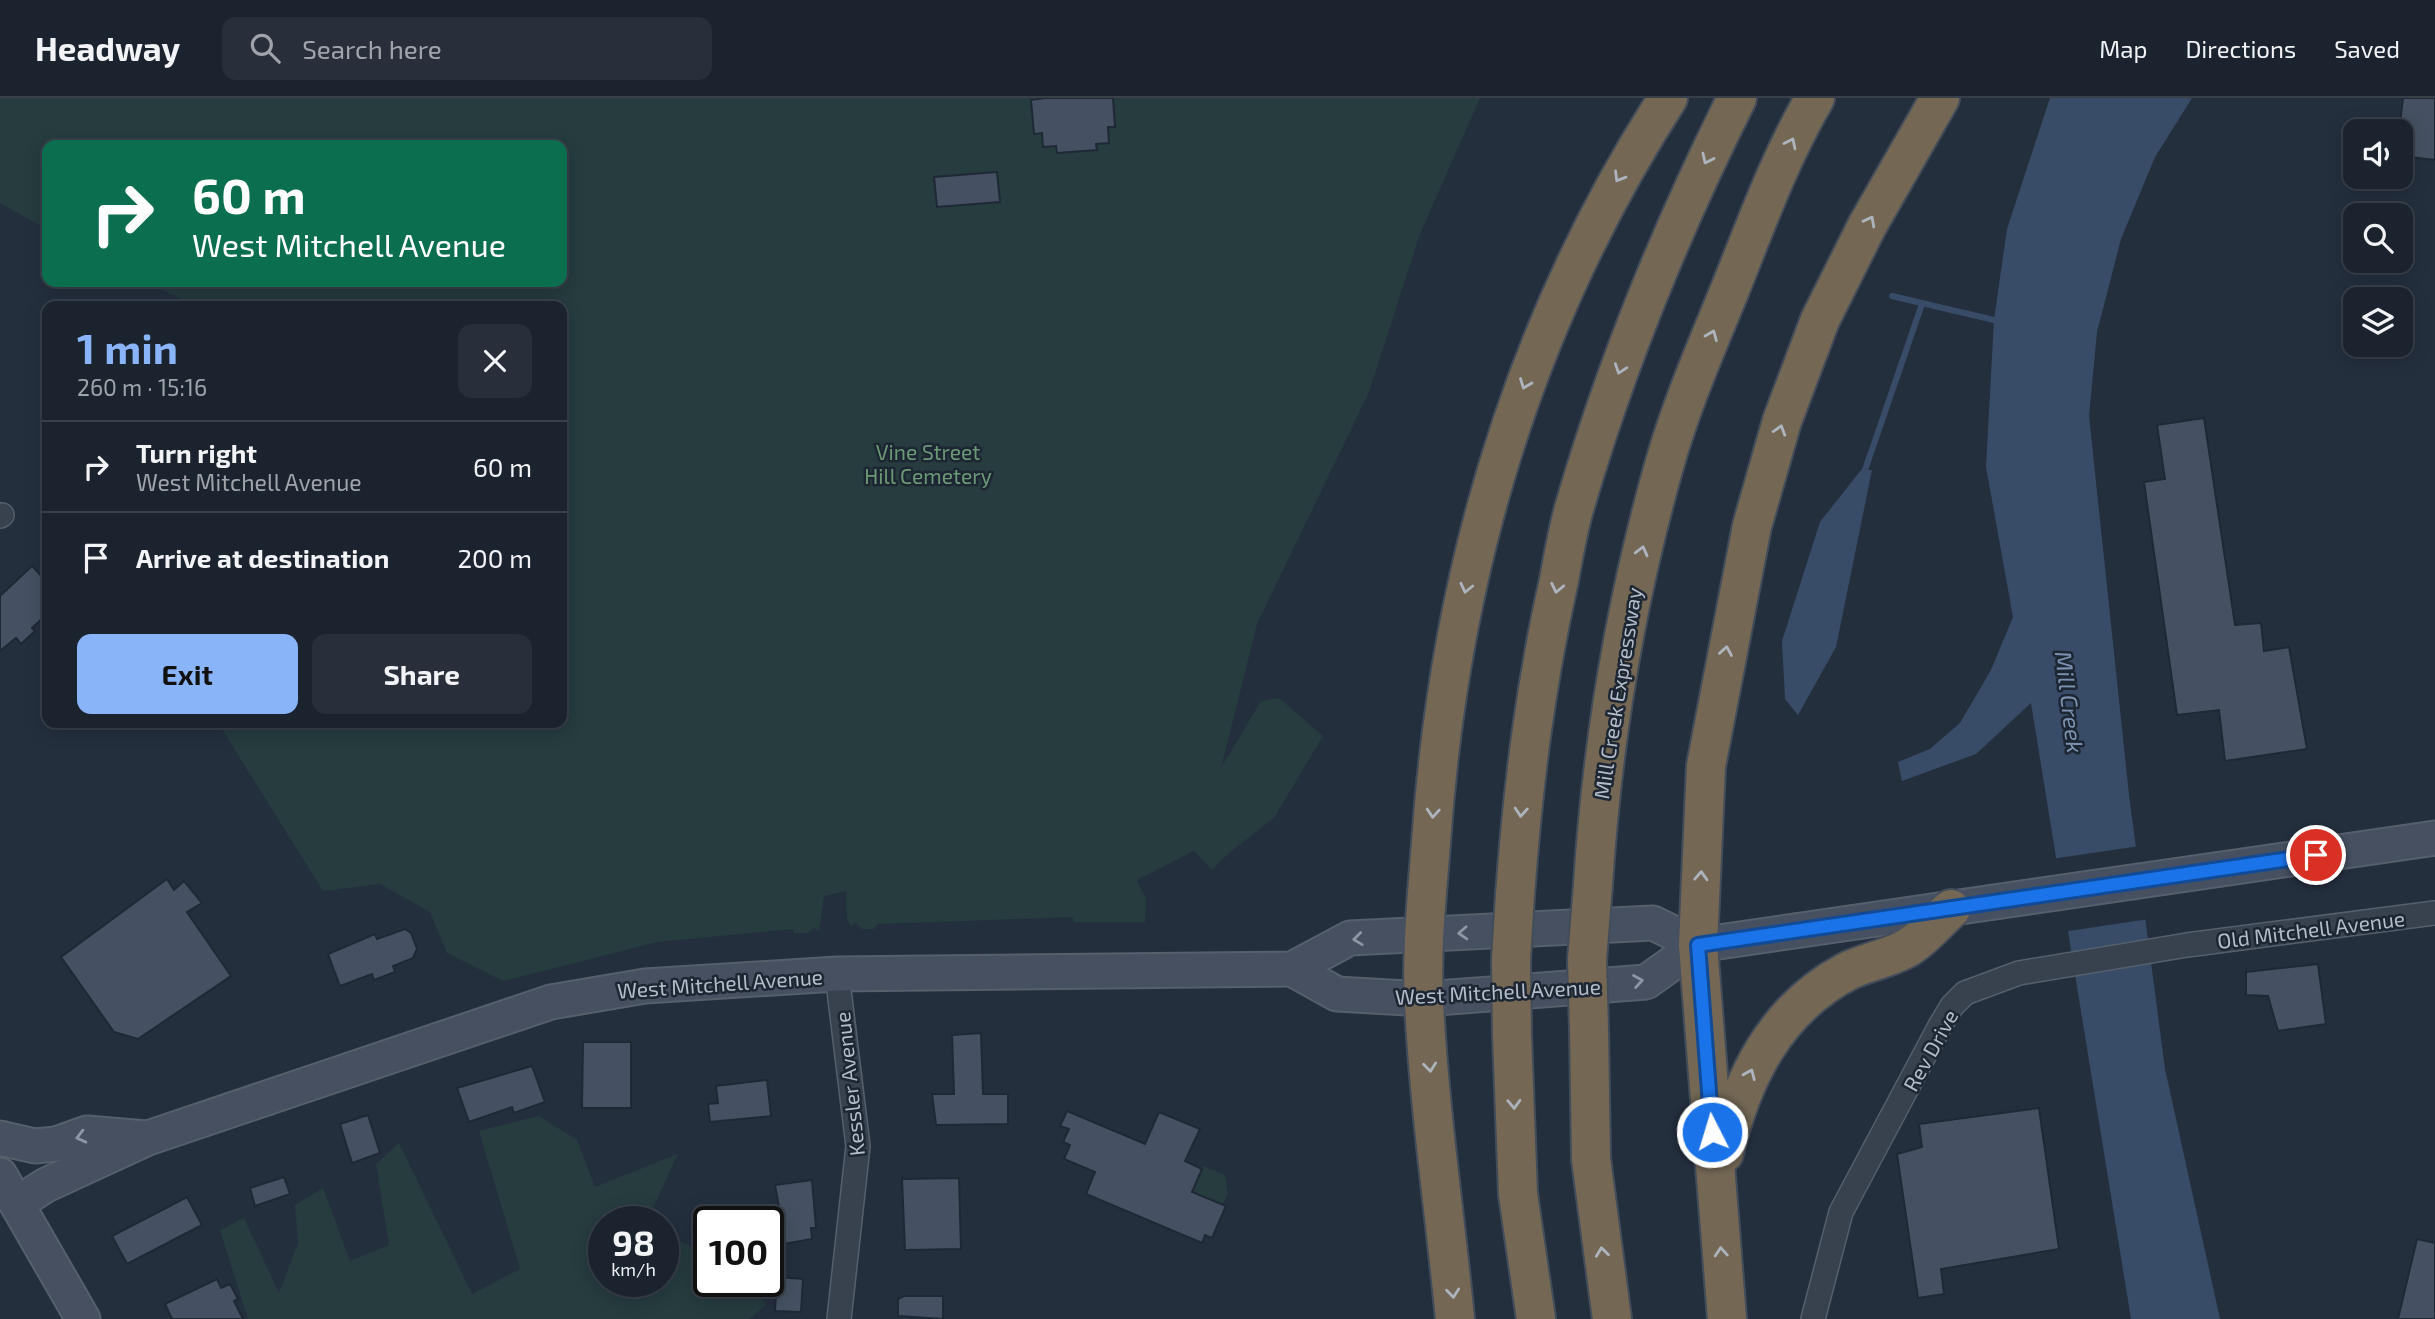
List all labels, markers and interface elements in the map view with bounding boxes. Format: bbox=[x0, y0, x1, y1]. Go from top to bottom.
search box bbox=[222, 17, 712, 80]
text: Headway bbox=[35, 28, 180, 68]
icon: search bbox=[246, 29, 284, 67]
text: Search here bbox=[302, 33, 442, 64]
text: Map bbox=[2099, 34, 2147, 63]
text: Directions bbox=[2185, 34, 2296, 63]
text: Saved bbox=[2334, 34, 2400, 63]
map controls bbox=[2343, 119, 2413, 357]
button: sound bbox=[2343, 119, 2413, 189]
one-way arrow bbox=[1782, 138, 1796, 150]
one-way arrow bbox=[1701, 152, 1715, 164]
text: 60 m bbox=[192, 165, 306, 224]
icon: right bbox=[77, 168, 168, 259]
one-way arrow bbox=[1614, 170, 1627, 183]
button: search bbox=[2343, 203, 2413, 273]
one-way arrow bbox=[1861, 216, 1875, 229]
text: West Mitchell Avenue bbox=[192, 225, 506, 263]
button: layers bbox=[2343, 287, 2413, 357]
text: 1 min bbox=[77, 322, 178, 372]
button: close bbox=[458, 324, 532, 398]
one-way arrow bbox=[1703, 329, 1717, 341]
one-way arrow bbox=[1614, 363, 1628, 375]
text: 260 m · 15:16 bbox=[77, 373, 207, 401]
one-way arrow bbox=[1520, 378, 1534, 390]
one-way arrow bbox=[1771, 424, 1786, 436]
text: Turn right bbox=[136, 437, 257, 468]
park label: Vine Street Hill Cemetery bbox=[864, 439, 992, 488]
icon: right bbox=[77, 448, 115, 486]
text: 60 m bbox=[473, 451, 532, 482]
text: West Mitchell Avenue bbox=[136, 468, 362, 496]
icon: arrive bbox=[77, 539, 115, 577]
text: Arrive at destination bbox=[136, 542, 389, 573]
text: 200 m bbox=[457, 542, 532, 573]
one-way arrow bbox=[1634, 545, 1648, 557]
one-way arrow bbox=[1460, 582, 1475, 594]
one-way arrow bbox=[1550, 582, 1565, 594]
street label: Mill Creek Expressway bbox=[1588, 585, 1646, 801]
button: Exit bbox=[77, 634, 298, 714]
button: Share bbox=[312, 634, 532, 714]
one-way arrow bbox=[1718, 645, 1733, 657]
water label: Mill Creek bbox=[2050, 649, 2090, 755]
one-way arrow bbox=[1514, 807, 1529, 818]
one-way arrow bbox=[1426, 808, 1441, 819]
pin bbox=[2286, 825, 2346, 885]
icon: arrive bbox=[2297, 836, 2335, 874]
one-way arrow bbox=[1694, 871, 1709, 882]
street label: Old Mitchell Avenue bbox=[2216, 905, 2406, 953]
one-way arrow bbox=[1458, 925, 1469, 940]
one-way arrow bbox=[1352, 931, 1363, 946]
street label: West Mitchell Avenue bbox=[616, 963, 824, 1003]
street label: West Mitchell Avenue bbox=[1394, 973, 1602, 1009]
one-way arrow bbox=[1632, 974, 1644, 989]
street label: Rev Drive bbox=[1897, 1005, 1963, 1095]
street label: Kessler Avenue bbox=[829, 1011, 869, 1157]
one-way arrow bbox=[1422, 1061, 1437, 1073]
one-way arrow bbox=[1742, 1068, 1756, 1081]
position arrow bbox=[1675, 1095, 1749, 1169]
one-way arrow bbox=[1507, 1098, 1522, 1109]
one-way arrow bbox=[75, 1129, 87, 1143]
speed limit sign: 100 bbox=[693, 1206, 784, 1297]
text: 98 bbox=[612, 1221, 655, 1263]
one-way arrow bbox=[1594, 1246, 1609, 1257]
one-way arrow bbox=[1714, 1247, 1729, 1258]
text: km/h bbox=[611, 1258, 656, 1280]
one-way arrow bbox=[1445, 1287, 1460, 1299]

